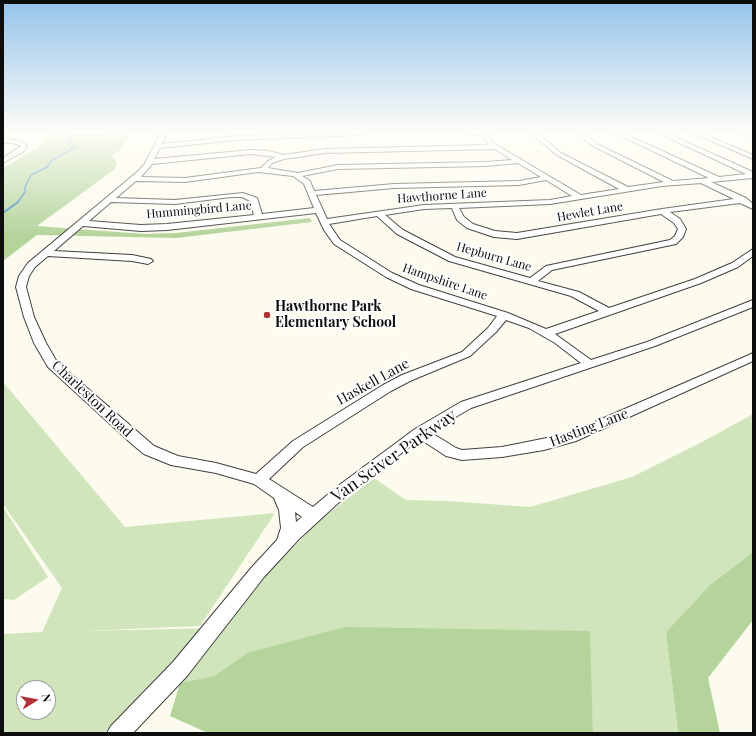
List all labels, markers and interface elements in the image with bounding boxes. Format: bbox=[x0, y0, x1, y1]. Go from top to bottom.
street label: Hawthorne Lane bbox=[397, 186, 487, 206]
street label: Hummingbird Lane bbox=[146, 198, 252, 222]
street label: Hewlet Lane bbox=[556, 199, 624, 225]
street label: Hepburn Lane bbox=[455, 239, 533, 275]
street label: Hampshire Lane bbox=[401, 261, 489, 303]
place label: Hawthorne Park Elementary School bbox=[275, 299, 396, 332]
marker: Hawthorne Park Elementary School bbox=[262, 310, 272, 320]
street label: Haskell Lane bbox=[334, 355, 412, 409]
street label: Charleston Road bbox=[48, 357, 136, 441]
street label: Van Sciver Parkway bbox=[327, 405, 461, 507]
street label: Hasting Lane bbox=[547, 405, 631, 451]
north arrow bbox=[16, 680, 56, 720]
text: N bbox=[39, 692, 55, 703]

